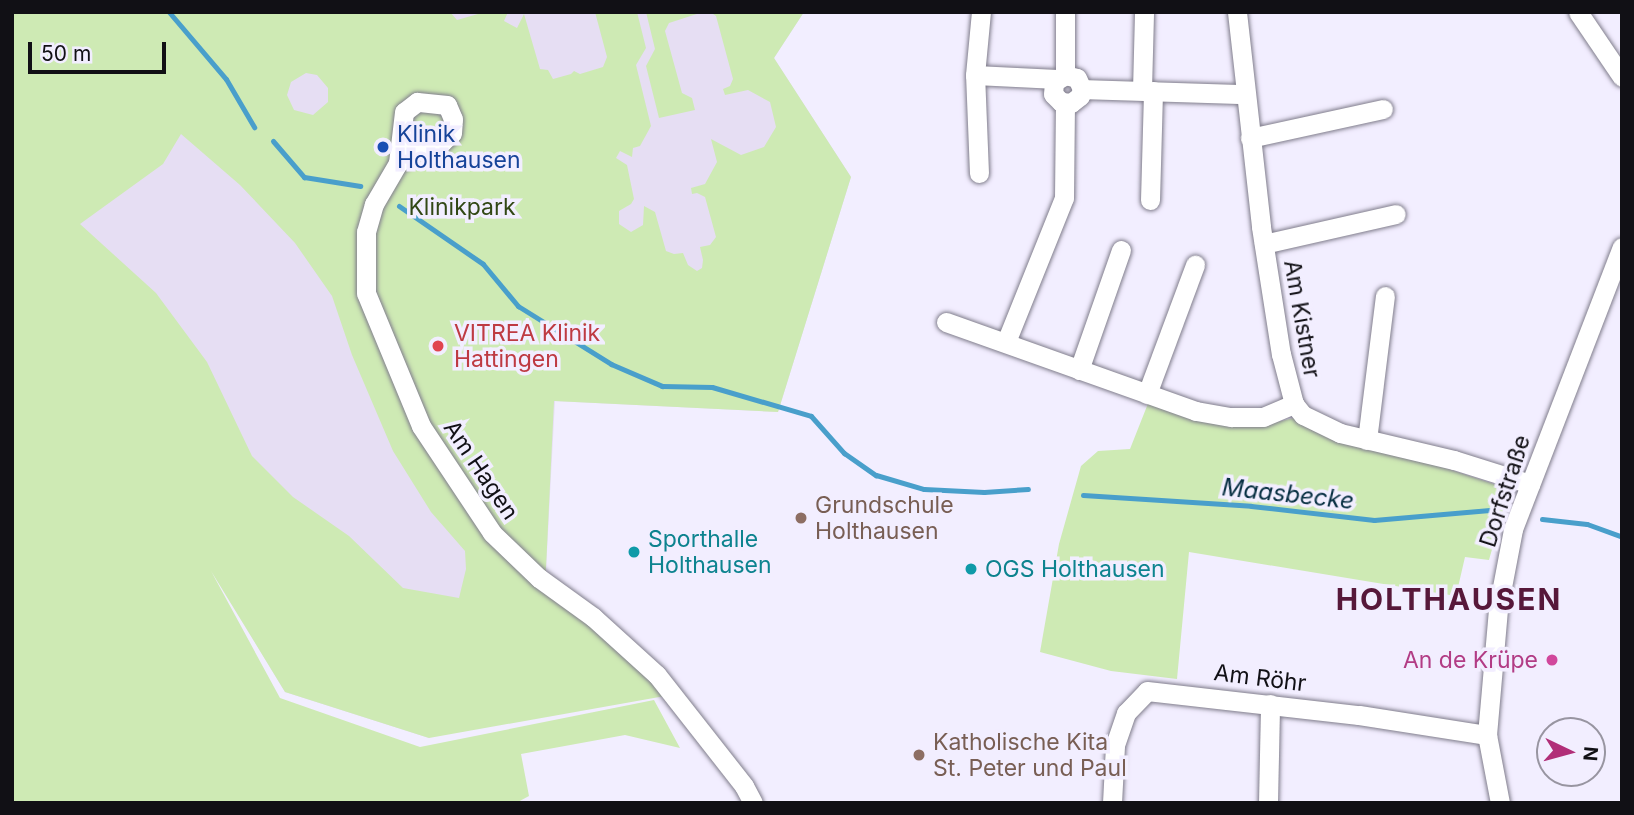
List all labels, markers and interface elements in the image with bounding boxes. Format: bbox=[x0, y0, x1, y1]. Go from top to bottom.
scale bar bbox=[32, 28, 170, 72]
text: 50 m bbox=[41, 41, 91, 66]
place label: Klinik Holthausen bbox=[397, 120, 521, 174]
marker: Klinik Holthausen bbox=[375, 139, 391, 155]
park label: Klinikpark bbox=[408, 193, 516, 221]
street label: Am Kistner bbox=[1278, 258, 1326, 380]
place label: VITREA Klinik Hattingen bbox=[454, 319, 600, 373]
marker: VITREA Klinik Hattingen bbox=[428, 336, 448, 356]
street label: Am Hagen bbox=[438, 415, 524, 525]
street label: Dorfstraße bbox=[1474, 431, 1536, 551]
water label: Maasbecke bbox=[1221, 473, 1355, 515]
place label: Grundschule Holthausen bbox=[815, 491, 954, 545]
marker: Grundschule Holthausen bbox=[793, 510, 809, 526]
place label: Sporthalle Holthausen bbox=[648, 525, 772, 579]
marker: Sporthalle Holthausen bbox=[626, 544, 642, 560]
place label: OGS Holthausen bbox=[985, 555, 1165, 583]
marker: OGS Holthausen bbox=[963, 561, 979, 577]
district label: HOLTHAUSEN bbox=[1337, 581, 1561, 617]
place label: An de Krüpe bbox=[1403, 646, 1538, 674]
marker: An de Krüpe bbox=[1544, 652, 1560, 668]
street label: Am Röhr bbox=[1212, 659, 1308, 697]
north arrow bbox=[1536, 717, 1606, 787]
place label: Katholische Kita St. Peter und Paul bbox=[933, 728, 1127, 782]
text: N bbox=[1578, 745, 1603, 762]
marker: Katholische Kita St. Peter und Paul bbox=[911, 747, 927, 763]

